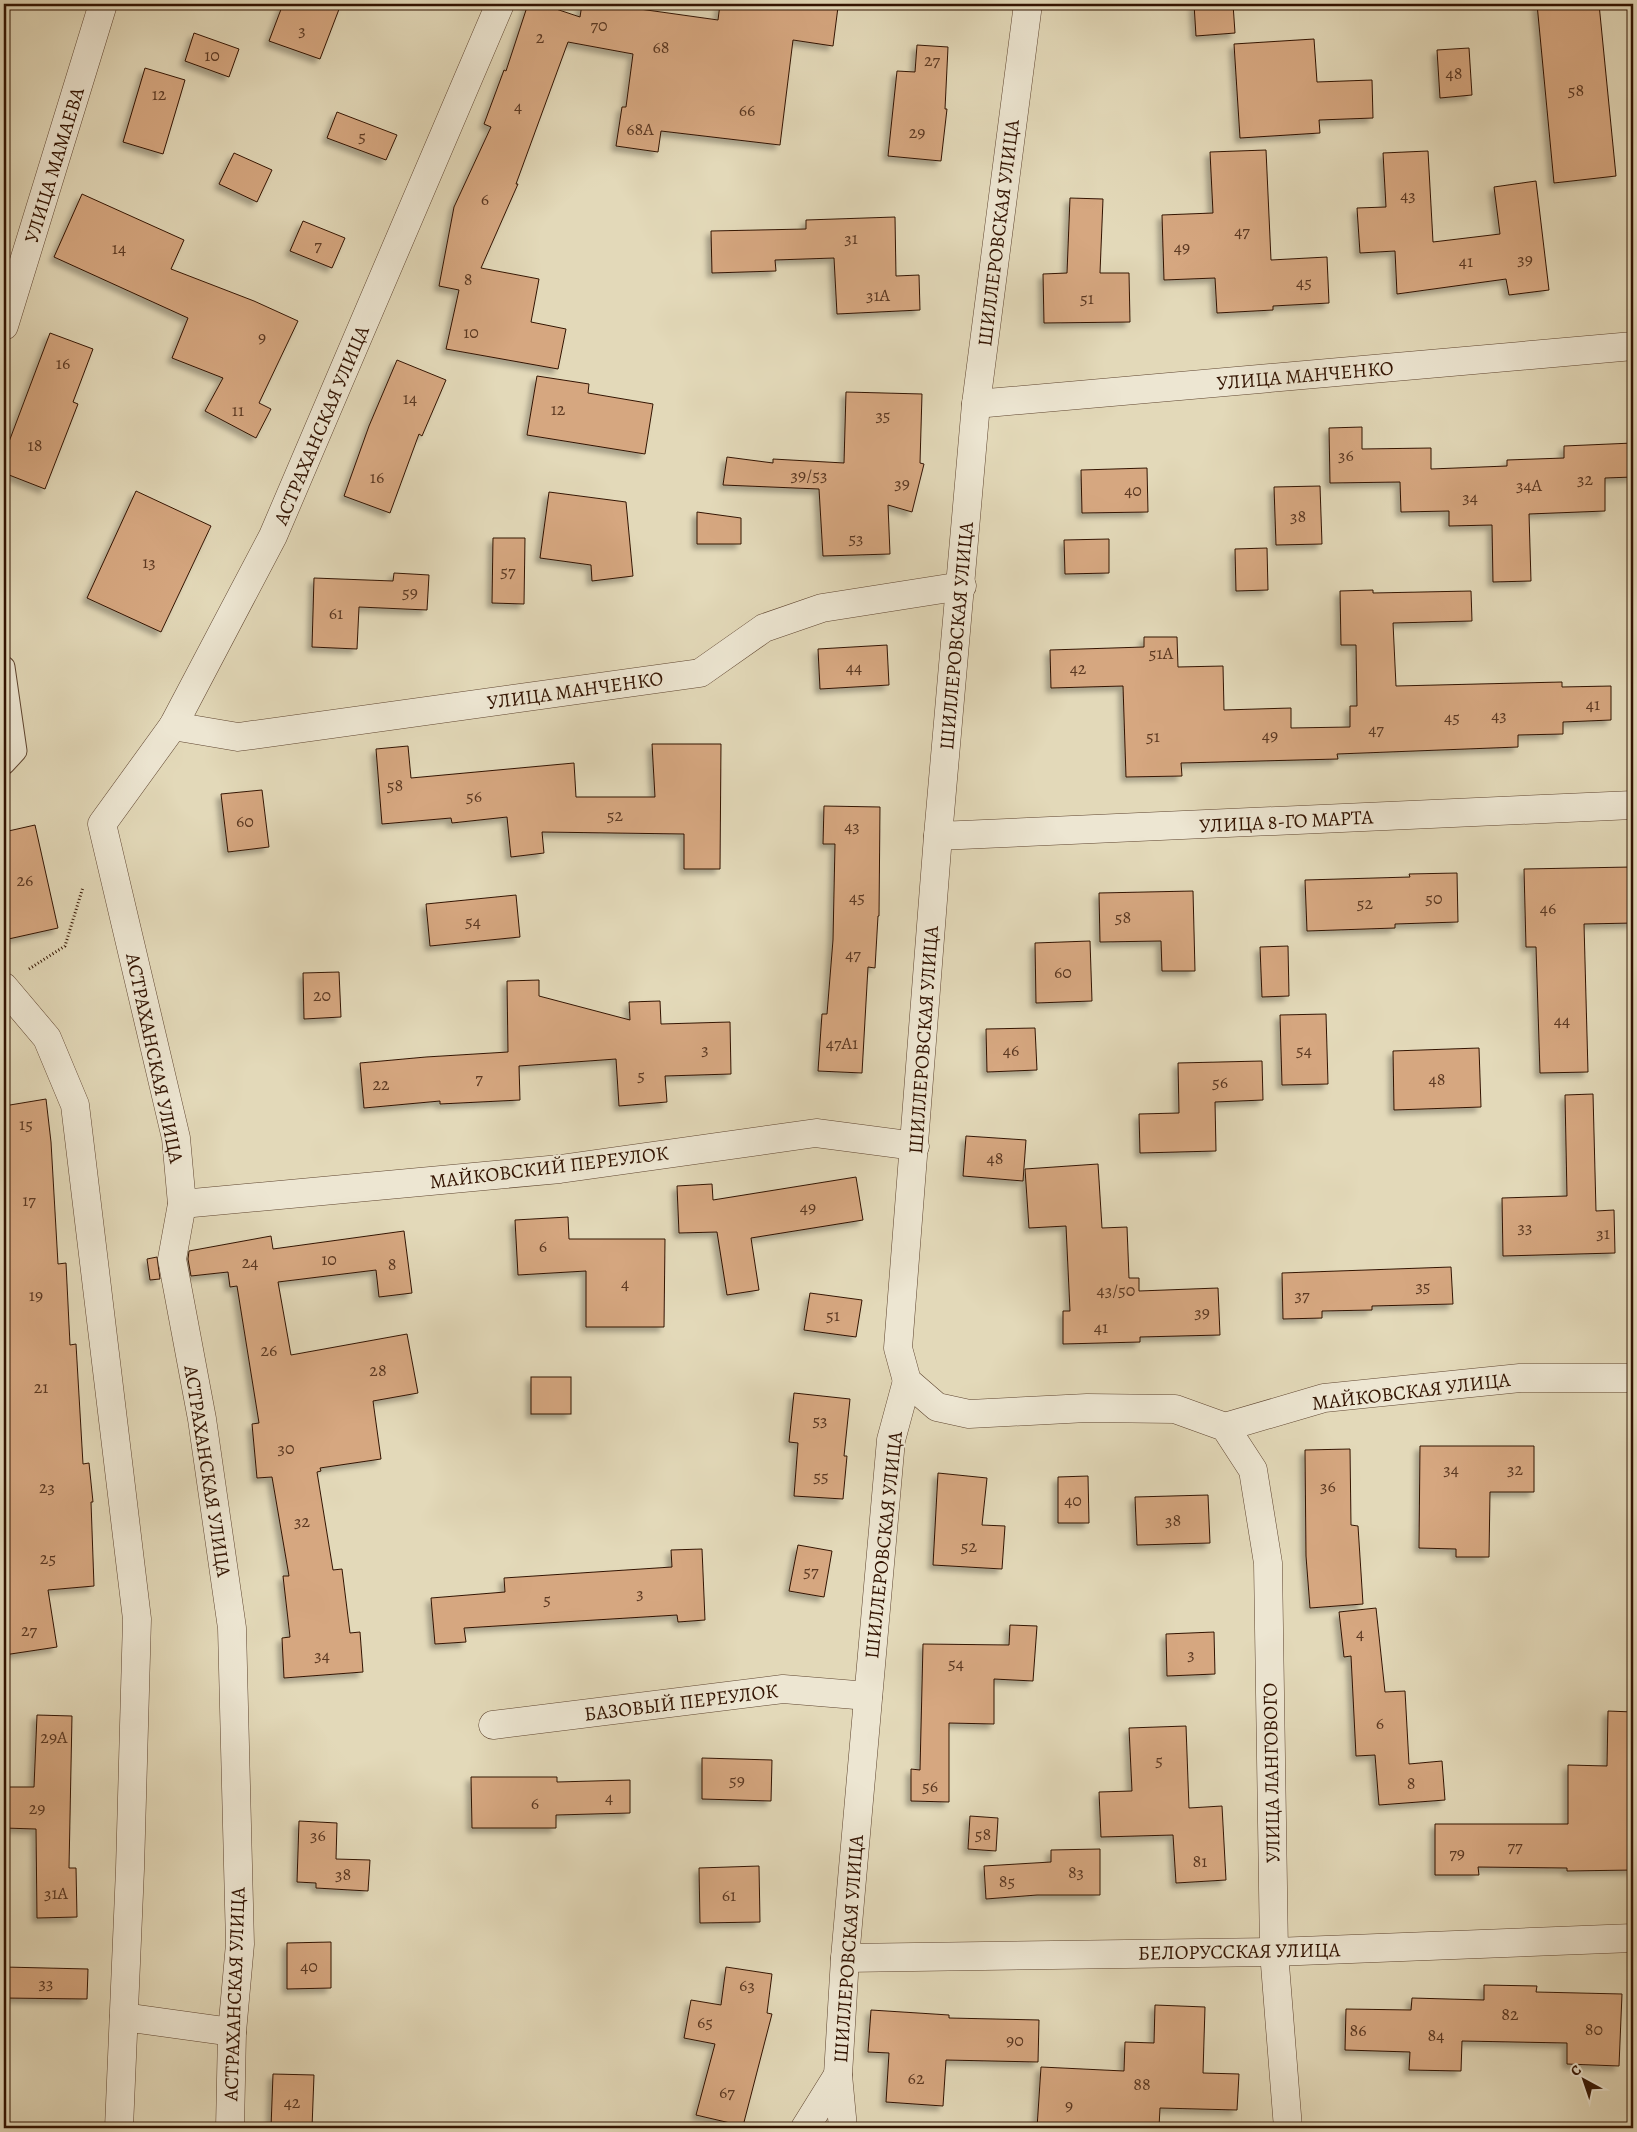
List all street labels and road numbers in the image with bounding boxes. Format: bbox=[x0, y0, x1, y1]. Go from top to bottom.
street label: УЛИЦА МАМАЕВА bbox=[18, 84, 91, 246]
street label: ШИЛЛЕРОВСКАЯ УЛИЦА bbox=[971, 118, 1026, 348]
street label: АСТРАХАНСКАЯ УЛИЦА bbox=[267, 321, 376, 530]
street label: УЛИЦА МАНЧЕНКО bbox=[1215, 354, 1395, 397]
street label: ШИЛЛЕРОВСКАЯ УЛИЦА bbox=[933, 521, 980, 751]
street label: УЛИЦА МАНЧЕНКО bbox=[485, 665, 665, 716]
street label: УЛИЦА 8-ГО МАРТА bbox=[1198, 803, 1374, 840]
street label: ШИЛЛЕРОВСКАЯ УЛИЦА bbox=[902, 925, 945, 1155]
street label: АСТРАХАНСКАЯ УЛИЦА bbox=[119, 950, 190, 1166]
street label: МАЙКОВСКИЙ ПЕРЕУЛОК bbox=[428, 1139, 670, 1196]
street label: АСТРАХАНСКАЯ УЛИЦА bbox=[177, 1362, 238, 1579]
street label: МАЙКОВСКАЯ УЛИЦА bbox=[1310, 1366, 1512, 1417]
street label: ШИЛЛЕРОВСКАЯ УЛИЦА bbox=[858, 1430, 909, 1660]
street label: БАЗОВЫЙ ПЕРЕУЛОК bbox=[583, 1677, 780, 1728]
street label: УЛИЦА ЛАНГОВОГО bbox=[1256, 1682, 1287, 1863]
street label: ШИЛЛЕРОВСКАЯ УЛИЦА bbox=[827, 1834, 870, 2064]
street label: АСТРАХАНСКАЯ УЛИЦА bbox=[217, 1886, 252, 2102]
street label: БЕЛОРУССКАЯ УЛИЦА bbox=[1138, 1936, 1341, 1967]

